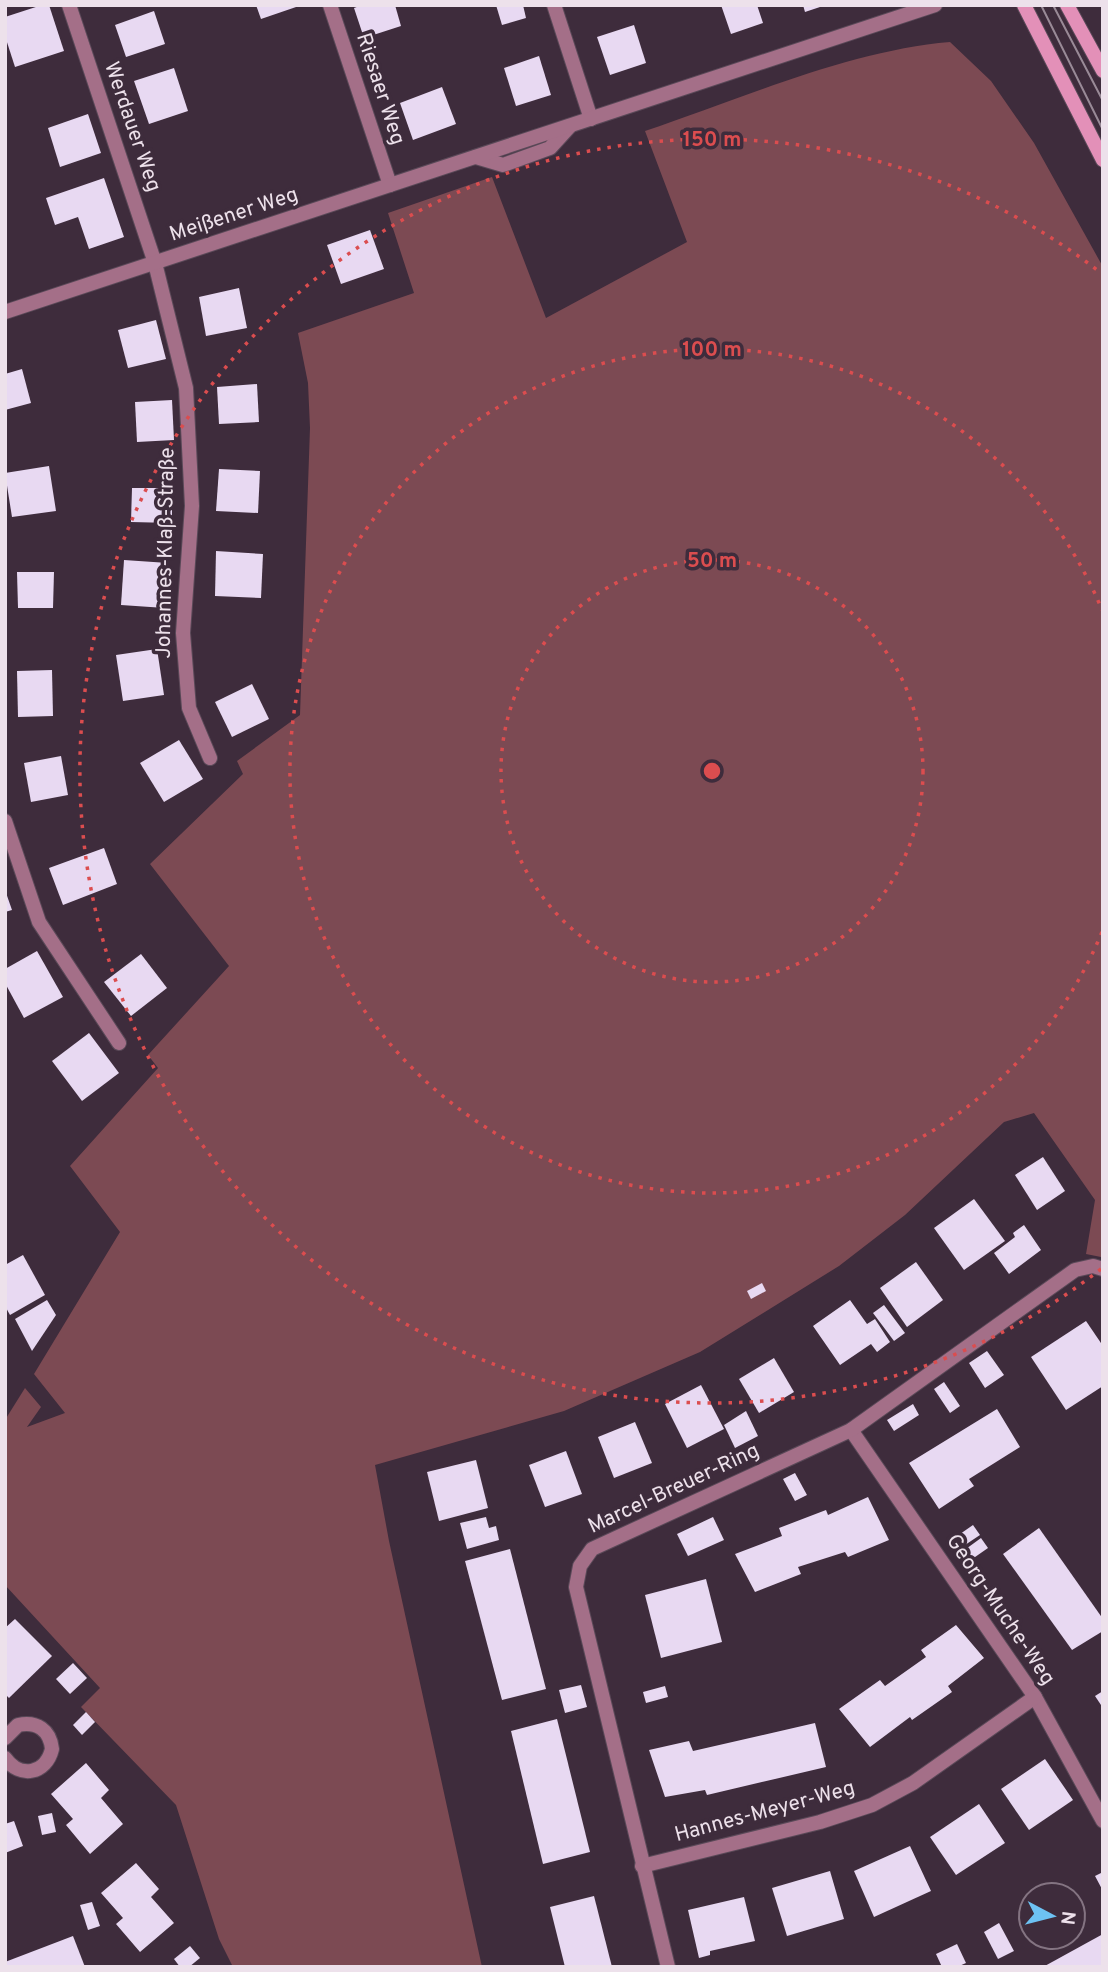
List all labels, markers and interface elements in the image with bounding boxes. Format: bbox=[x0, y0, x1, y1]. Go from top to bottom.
street label: Riesaer Weg bbox=[349, 30, 411, 148]
street label: Werdauer Weg bbox=[97, 58, 167, 196]
text: 150 m bbox=[683, 127, 741, 154]
street label: Meißener Weg bbox=[166, 182, 302, 248]
text: 100 m bbox=[682, 337, 742, 364]
street label: Johannes-Klaß-Straße bbox=[151, 447, 181, 659]
text: 50 m bbox=[687, 548, 737, 575]
centre of rings bbox=[700, 759, 724, 783]
street label: Marcel-Breuer-Ring bbox=[584, 1437, 764, 1541]
street label: Georg-Muche-Weg bbox=[939, 1529, 1061, 1691]
street label: Hannes-Meyer-Weg bbox=[672, 1775, 858, 1849]
north arrow bbox=[1017, 1881, 1087, 1951]
text: N bbox=[1054, 1910, 1080, 1926]

